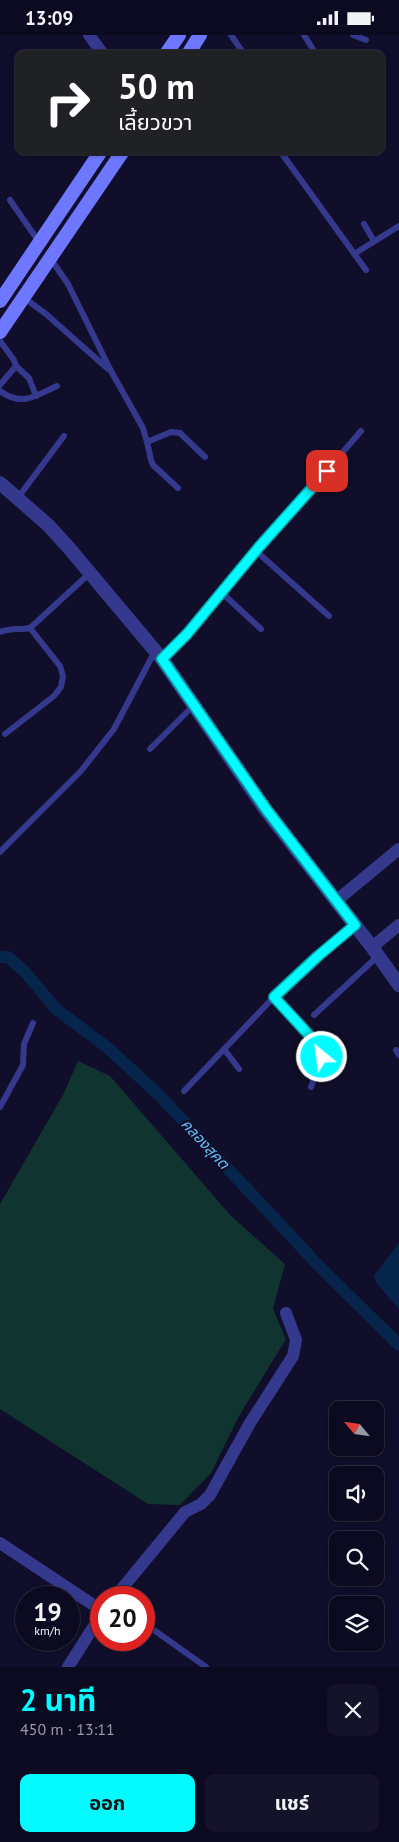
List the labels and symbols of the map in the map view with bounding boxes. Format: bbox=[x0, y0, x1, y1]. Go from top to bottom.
pin bbox=[306, 450, 348, 492]
position arrow bbox=[295, 1030, 347, 1082]
water label: คลองสุคต bbox=[177, 1115, 234, 1174]
north arrow bbox=[329, 1401, 384, 1456]
speed limit sign: 20 bbox=[90, 1586, 155, 1651]

